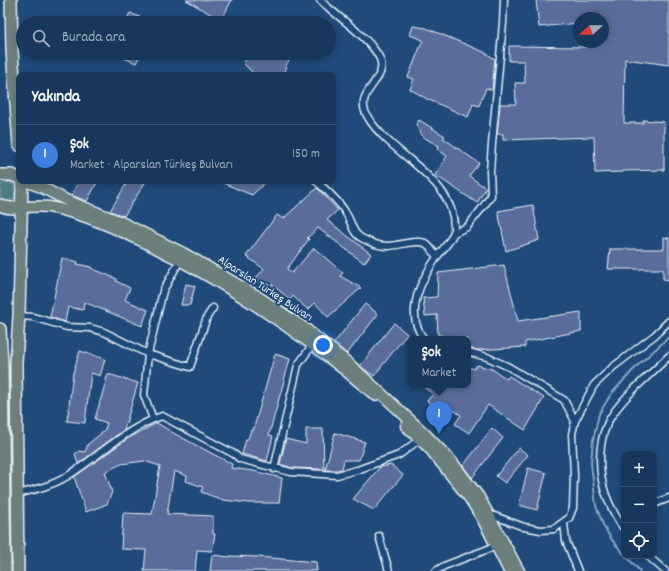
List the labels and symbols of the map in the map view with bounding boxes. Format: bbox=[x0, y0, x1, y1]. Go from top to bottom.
north arrow bbox=[573, 12, 609, 48]
street label: Alparslan Türkeş Bulvarı bbox=[214, 252, 316, 326]
your location bbox=[313, 335, 333, 355]
pin: 1 bbox=[426, 401, 452, 434]

